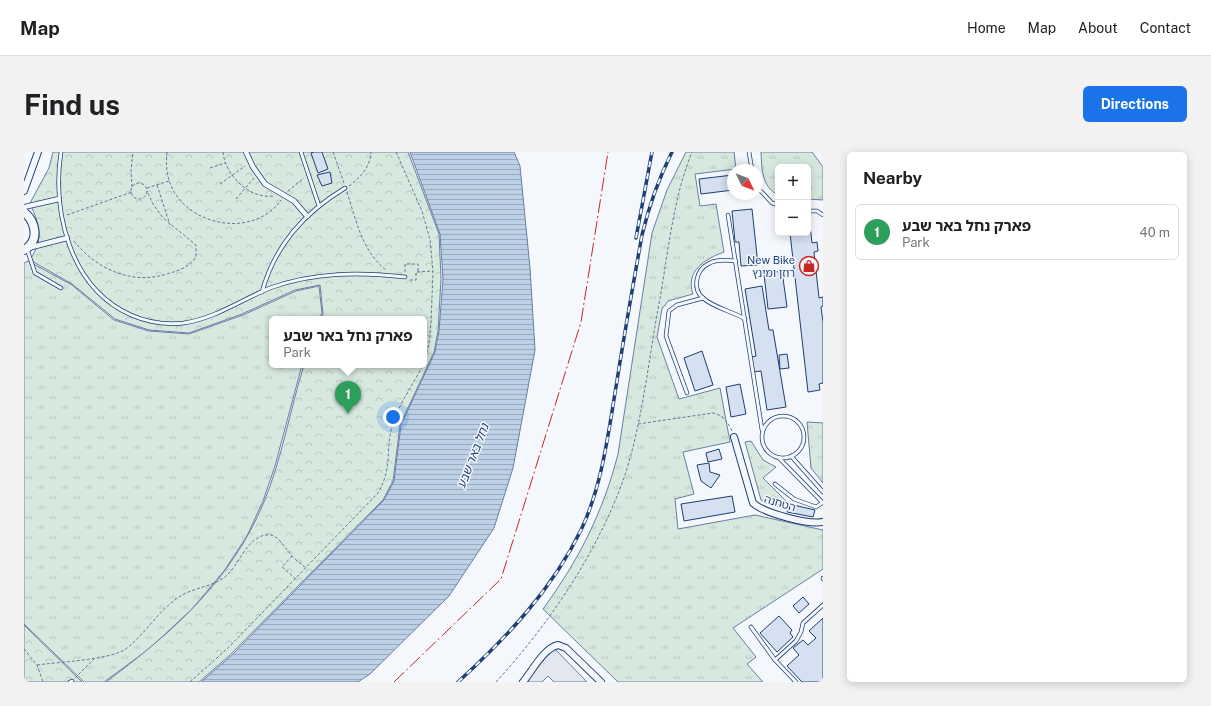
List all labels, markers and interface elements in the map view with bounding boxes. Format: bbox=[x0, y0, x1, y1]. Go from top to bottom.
text: Map bbox=[20, 17, 60, 39]
text: Home bbox=[967, 20, 1006, 36]
text: Map bbox=[1028, 20, 1056, 36]
text: About bbox=[1078, 20, 1118, 36]
text: Contact bbox=[1140, 20, 1191, 36]
button: Directions bbox=[1083, 86, 1187, 122]
text: Find us bbox=[24, 88, 120, 121]
north arrow bbox=[727, 164, 763, 200]
map controls bbox=[775, 164, 811, 236]
button: + bbox=[775, 164, 811, 200]
text: Nearby bbox=[863, 168, 922, 188]
button: − bbox=[775, 200, 811, 236]
text: פארק נחל באר שבע bbox=[902, 217, 1031, 234]
text: 1 bbox=[874, 225, 880, 240]
text: 40 m bbox=[1139, 225, 1170, 240]
text: Park bbox=[902, 235, 930, 250]
place label: New Bike רוזן ומינץ bbox=[747, 254, 795, 279]
shop icon: New Bike רוזן ומינץ bbox=[798, 255, 820, 277]
popup bbox=[269, 316, 427, 368]
text: פארק נחל באר שבע bbox=[283, 327, 413, 344]
text: Park bbox=[283, 345, 311, 360]
pin: 1 bbox=[335, 381, 361, 414]
your location bbox=[383, 407, 403, 427]
water label: נחל באר שבע bbox=[454, 421, 492, 490]
street label: הטחנה bbox=[763, 493, 797, 513]

